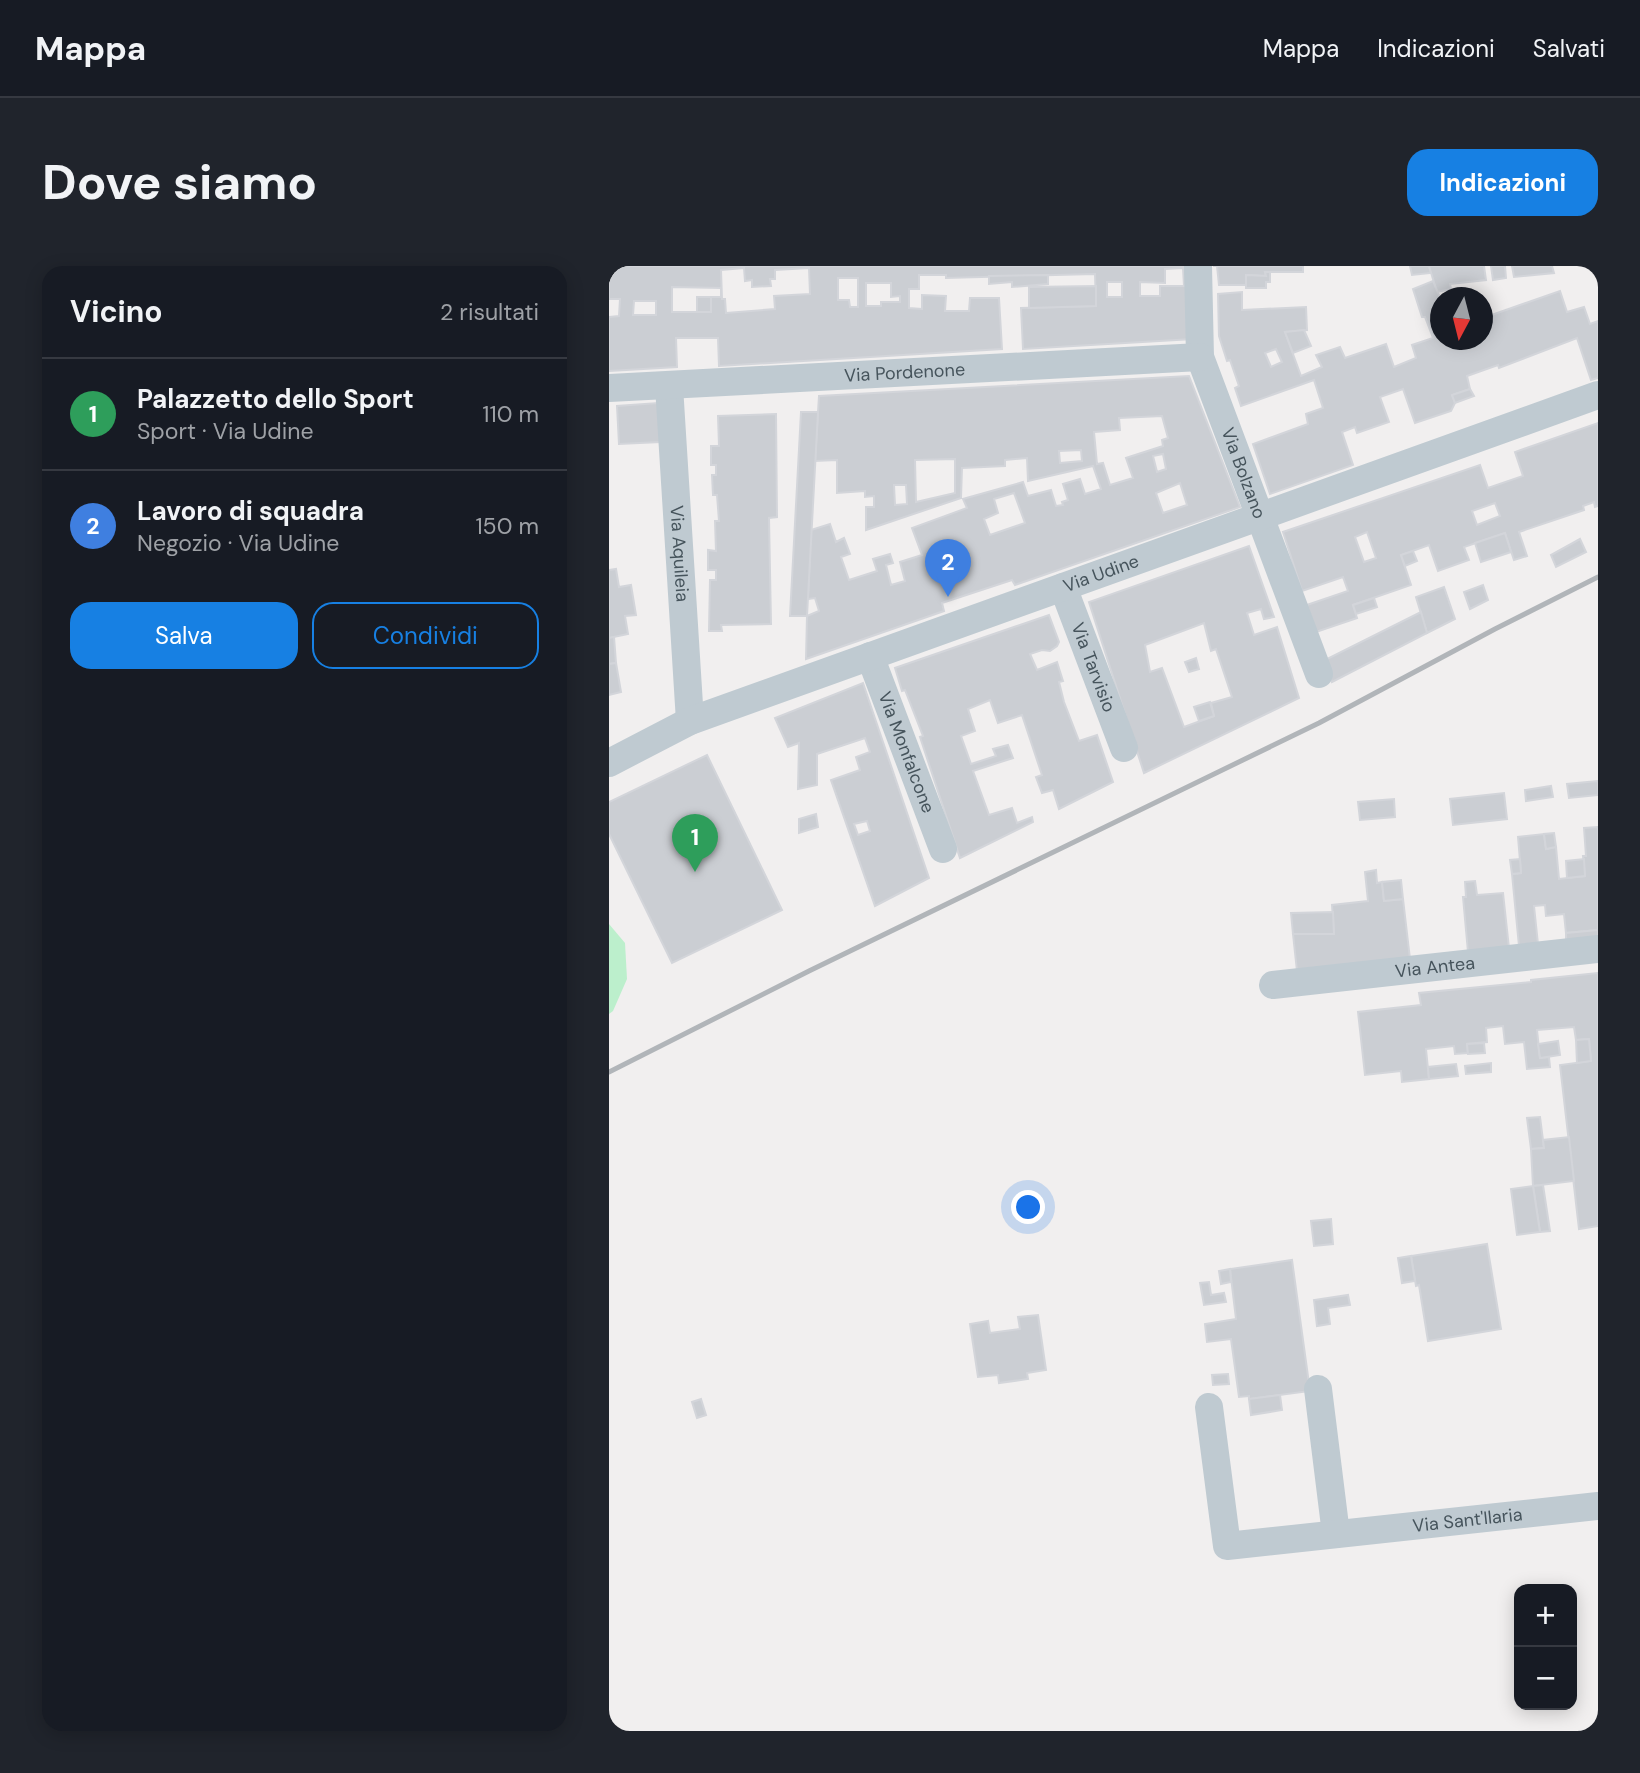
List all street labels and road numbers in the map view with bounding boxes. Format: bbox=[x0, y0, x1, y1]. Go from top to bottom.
street label: Via Pordenone bbox=[844, 357, 966, 388]
street label: Via Bolzano bbox=[1216, 424, 1272, 522]
street label: Via Aquileia bbox=[665, 505, 695, 603]
street label: Via Udine bbox=[1060, 549, 1142, 598]
street label: Via Tarvisio bbox=[1066, 619, 1121, 716]
street label: Via Monfalcone bbox=[873, 688, 940, 817]
street label: Via Antea bbox=[1394, 951, 1476, 983]
street label: Via Sant'Ilaria bbox=[1411, 1502, 1524, 1538]

